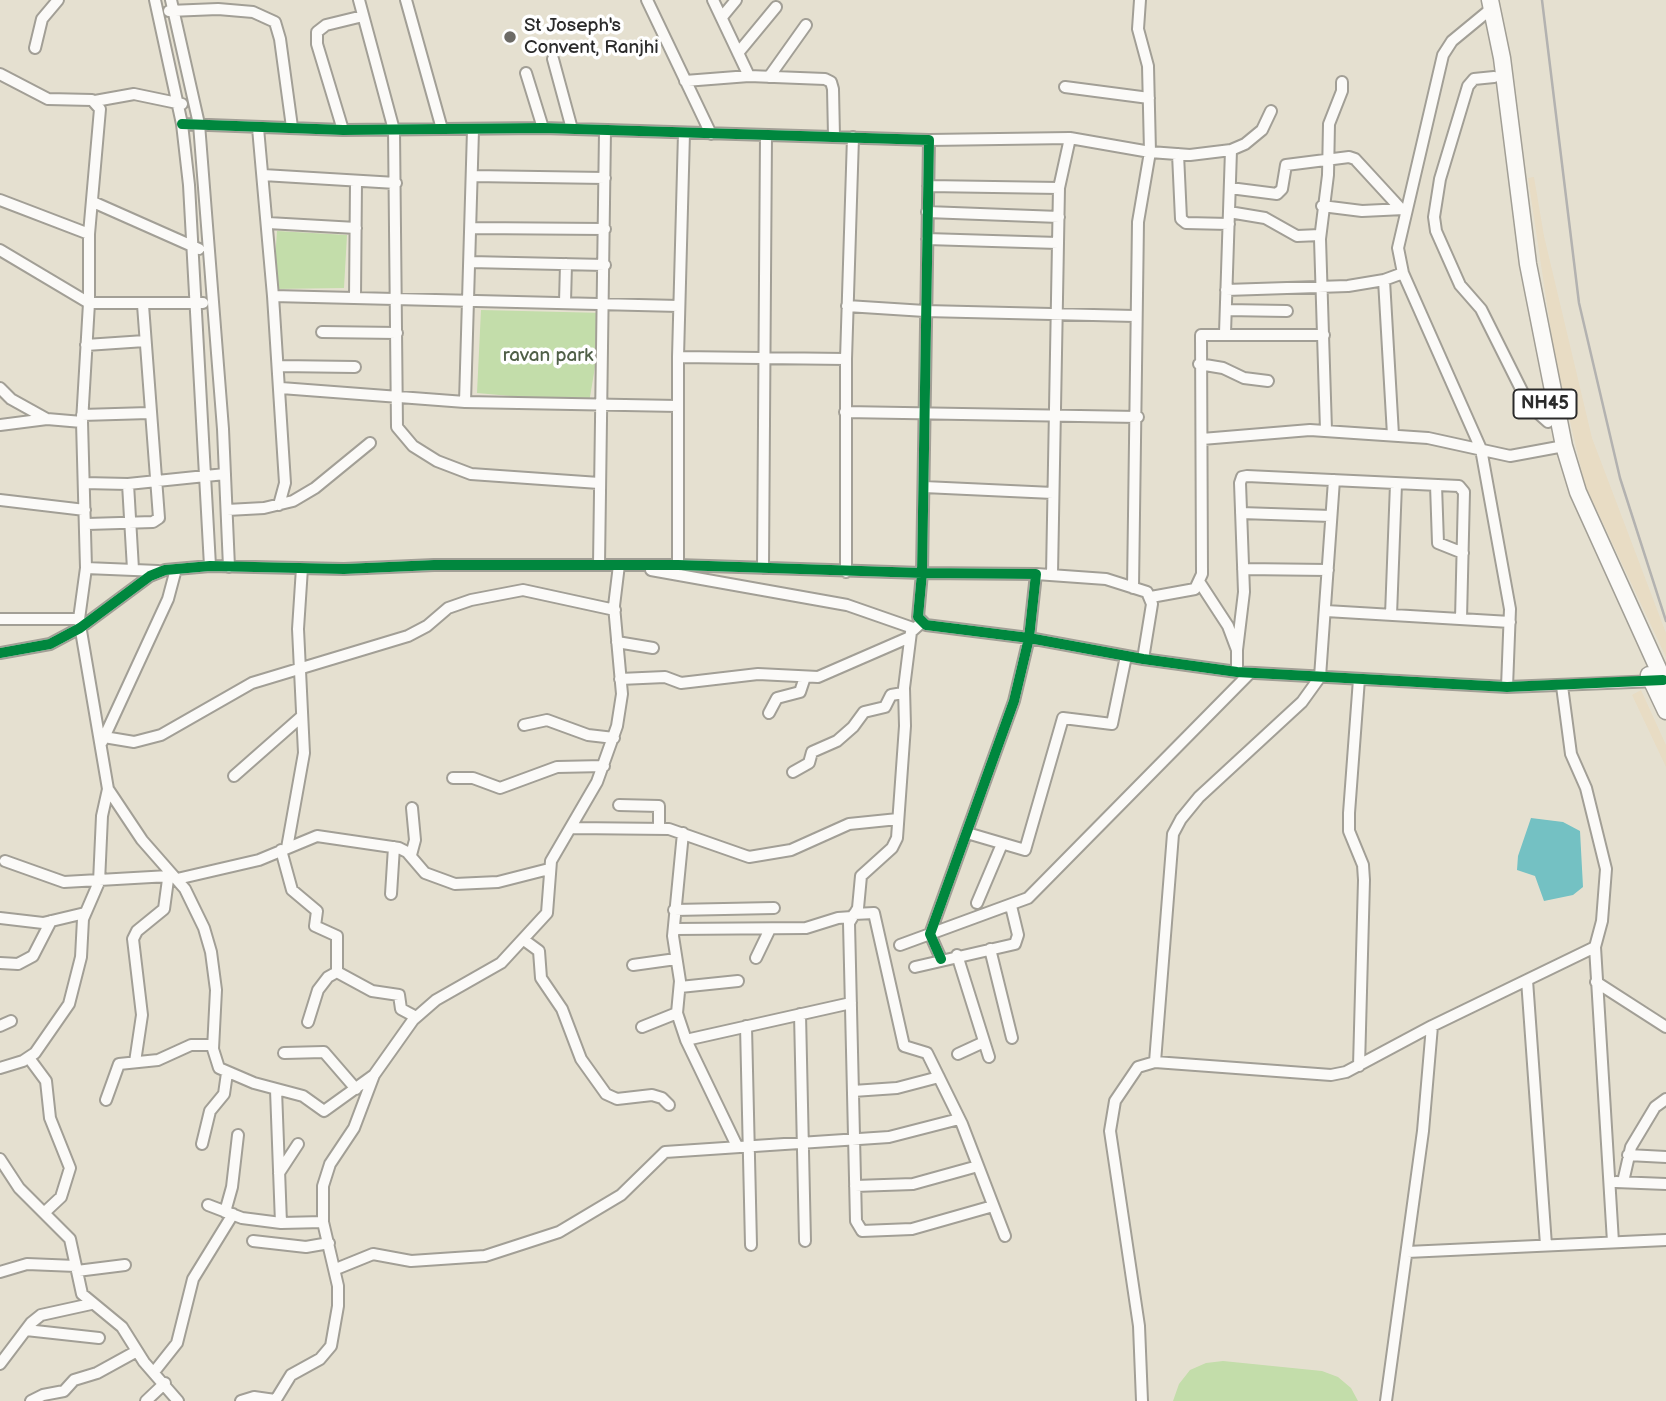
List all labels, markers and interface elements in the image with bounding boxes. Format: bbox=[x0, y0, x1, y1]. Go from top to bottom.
place label: St Joseph's Convent, Ranjhi bbox=[524, 15, 659, 59]
marker: St Joseph's Convent, Ranjhi bbox=[502, 29, 518, 45]
park label: ravan park bbox=[503, 345, 593, 367]
road number: NH45 bbox=[1514, 390, 1576, 418]

